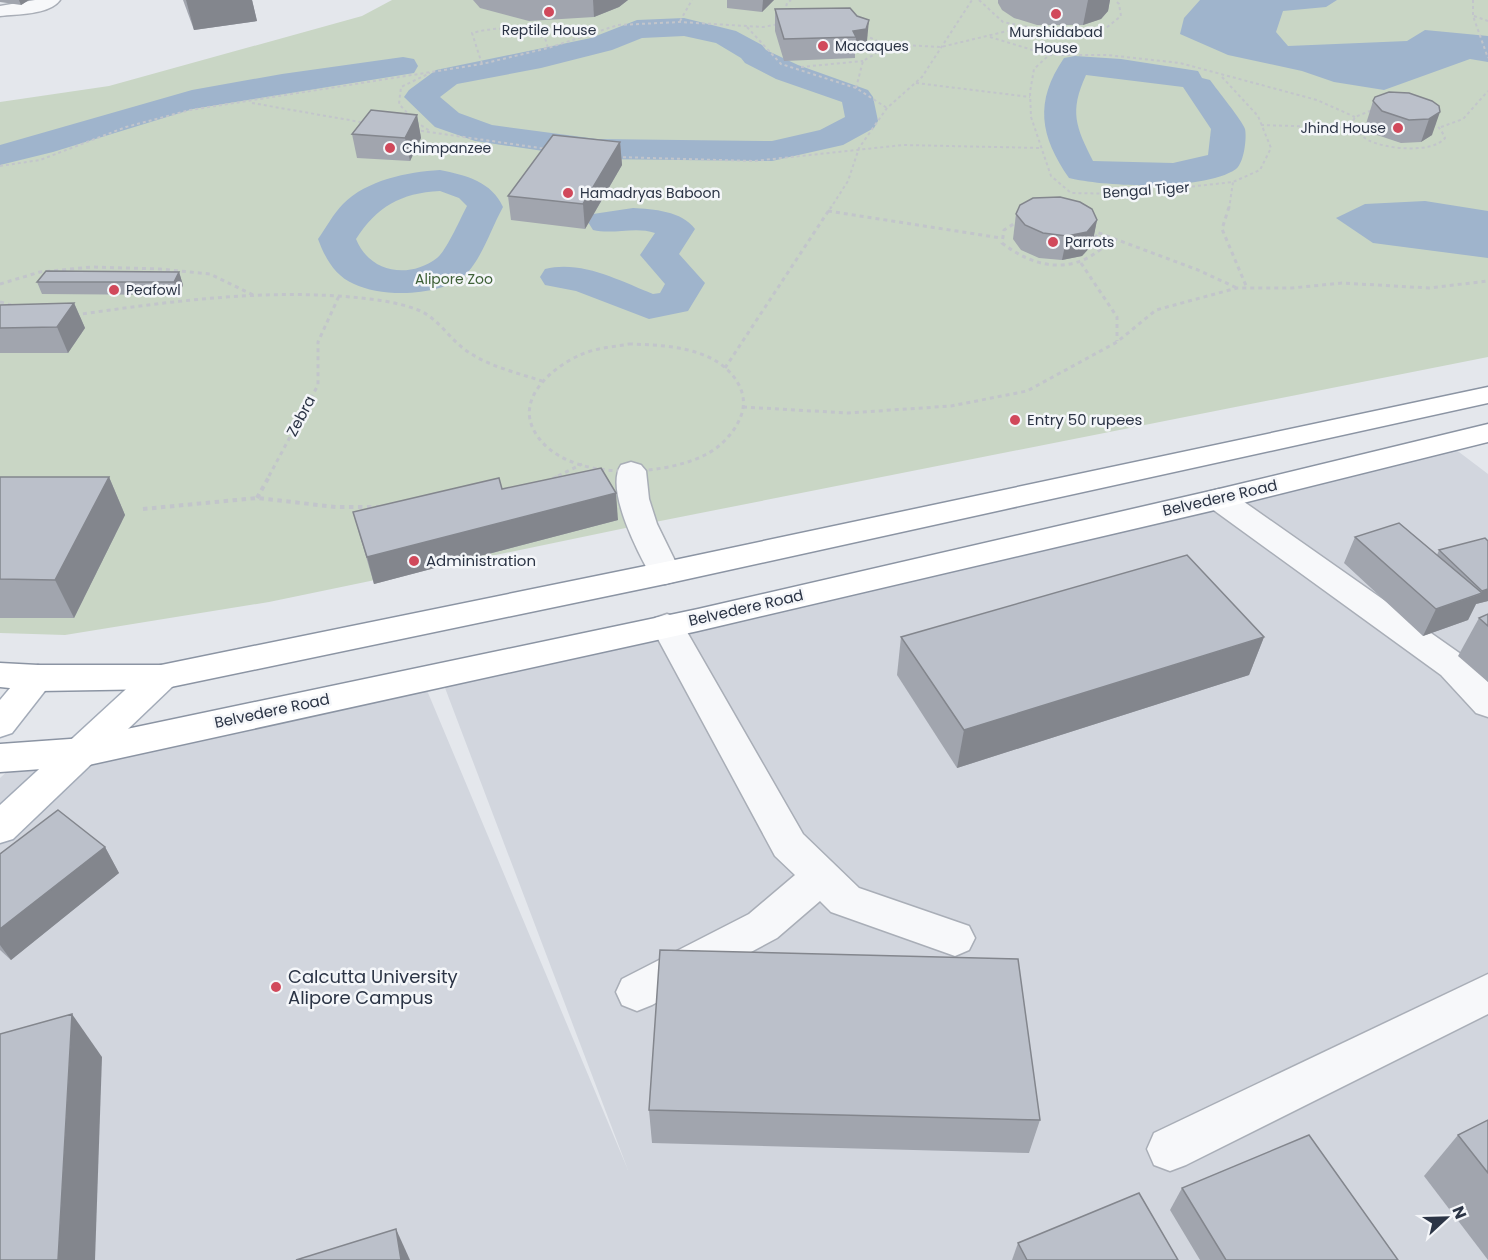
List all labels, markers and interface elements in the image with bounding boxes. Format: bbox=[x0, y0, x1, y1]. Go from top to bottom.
marker: Reptile House bbox=[542, 5, 556, 19]
marker: Murshidabad House bbox=[1049, 7, 1063, 21]
place label: Reptile House bbox=[502, 20, 597, 40]
place label: Murshidabad House bbox=[1009, 22, 1103, 58]
place label: Macaques bbox=[835, 36, 909, 56]
marker: Macaques bbox=[816, 39, 830, 53]
place label: Jhind House bbox=[1300, 118, 1386, 138]
marker: Jhind House bbox=[1391, 121, 1405, 135]
place label: Chimpanzee bbox=[402, 138, 492, 158]
marker: Chimpanzee bbox=[383, 141, 397, 155]
street label: Bengal Tiger bbox=[1102, 177, 1190, 203]
place label: Hamadryas Baboon bbox=[580, 183, 721, 203]
marker: Hamadryas Baboon bbox=[561, 186, 575, 200]
place label: Parrots bbox=[1065, 232, 1114, 252]
marker: Parrots bbox=[1046, 235, 1060, 249]
park label: Alipore Zoo bbox=[415, 269, 493, 289]
place label: Peafowl bbox=[126, 280, 181, 300]
marker: Peafowl bbox=[107, 283, 121, 297]
street label: Zebra bbox=[281, 392, 320, 440]
place label: Entry 50 rupees bbox=[1027, 409, 1143, 430]
marker: Entry 50 rupees bbox=[1008, 413, 1022, 427]
street label: Belvedere Road bbox=[1160, 474, 1279, 521]
place label: Administration bbox=[426, 550, 536, 571]
marker: Administration bbox=[407, 554, 421, 568]
street label: Belvedere Road bbox=[686, 584, 805, 631]
street label: Belvedere Road bbox=[212, 688, 331, 733]
place label: Calcutta University Alipore Campus bbox=[288, 964, 458, 1010]
marker: Calcutta University Alipore Campus bbox=[269, 980, 283, 994]
north arrow bbox=[1416, 1188, 1476, 1248]
text: N bbox=[1447, 1203, 1472, 1222]

